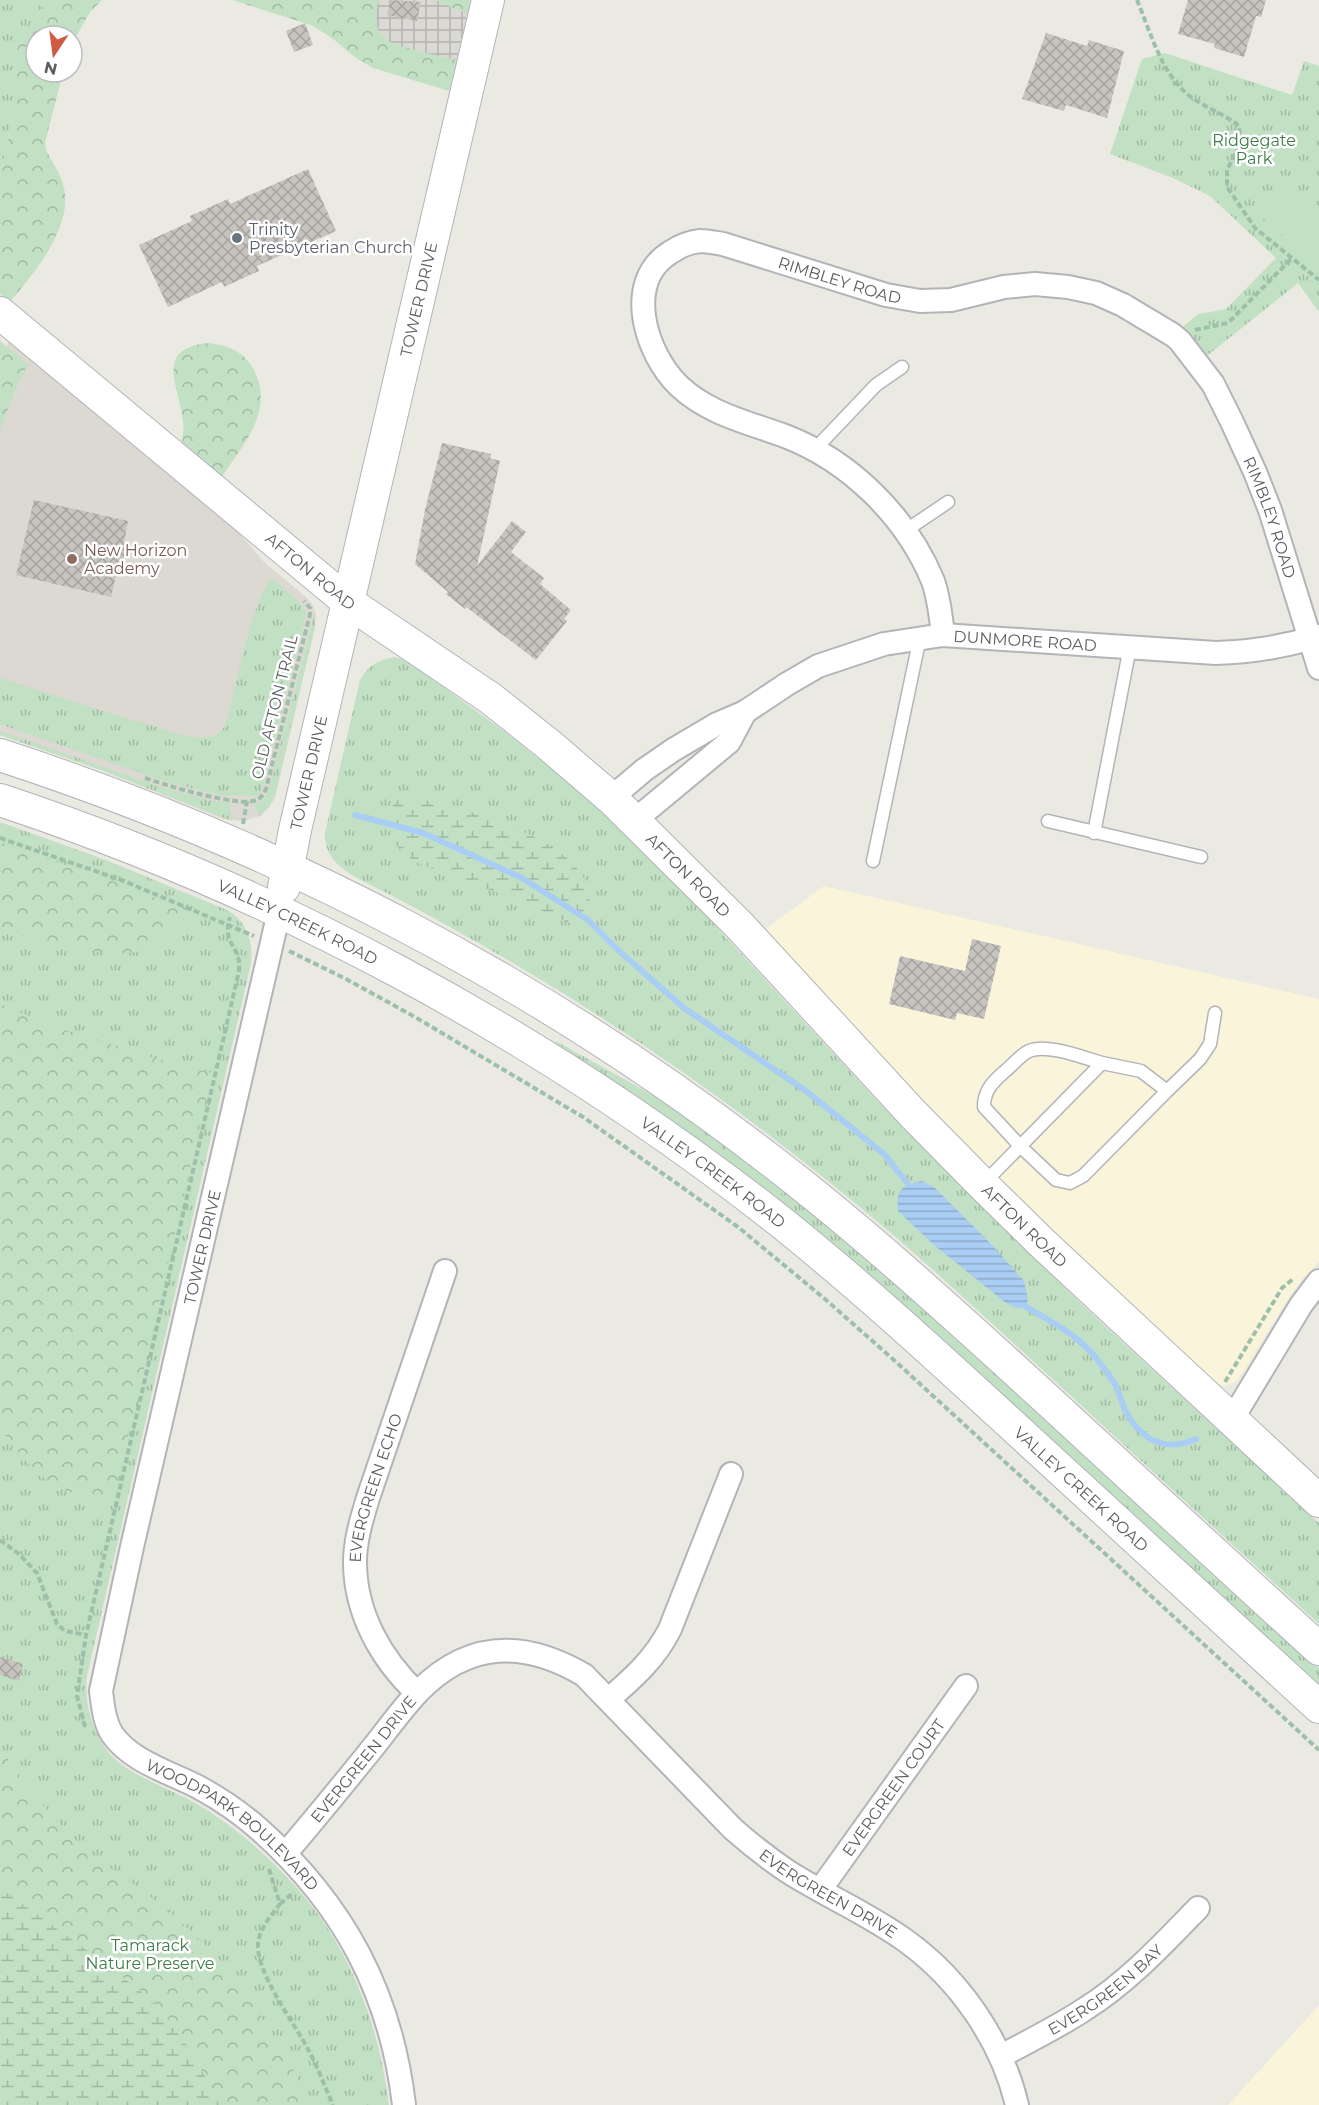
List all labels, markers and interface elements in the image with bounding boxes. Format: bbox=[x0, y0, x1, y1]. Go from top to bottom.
north arrow bbox=[24, 24, 84, 84]
text: N bbox=[42, 57, 59, 79]
park label: Ridgegate Park bbox=[1212, 131, 1296, 168]
place label: Trinity Presbyterian Church bbox=[249, 220, 413, 257]
marker: Trinity Presbyterian Church bbox=[230, 231, 244, 245]
street label: TOWER DRIVE bbox=[396, 240, 441, 359]
street label: RIMBLEY ROAD bbox=[776, 253, 903, 308]
street label: RIMBLEY ROAD bbox=[1239, 454, 1300, 581]
street label: AFTON ROAD bbox=[262, 529, 359, 614]
place label: New Horizon Academy bbox=[84, 541, 187, 578]
marker: New Horizon Academy bbox=[65, 552, 79, 566]
street label: DUNMORE ROAD bbox=[953, 627, 1097, 655]
street label: OLD AFTON TRAIL bbox=[247, 632, 302, 781]
street label: TOWER DRIVE bbox=[286, 713, 331, 832]
street label: AFTON ROAD bbox=[642, 829, 734, 921]
street label: VALLEY CREEK ROAD bbox=[215, 876, 381, 969]
street label: VALLEY CREEK ROAD bbox=[637, 1113, 789, 1232]
street label: AFTON ROAD bbox=[978, 1181, 1071, 1271]
street label: TOWER DRIVE bbox=[180, 1188, 225, 1306]
street label: EVERGREEN ECHO bbox=[346, 1411, 406, 1563]
street label: VALLEY CREEK ROAD bbox=[1010, 1423, 1152, 1556]
street label: EVERGREEN DRIVE bbox=[307, 1692, 420, 1827]
street label: EVERGREEN COURT bbox=[838, 1715, 950, 1860]
street label: WOODPARK BOULEVARD bbox=[143, 1755, 322, 1894]
street label: EVERGREEN DRIVE bbox=[755, 1845, 901, 1942]
park label: Tamarack Nature Preserve bbox=[86, 1936, 215, 1973]
street label: EVERGREEN BAY bbox=[1045, 1940, 1167, 2039]

